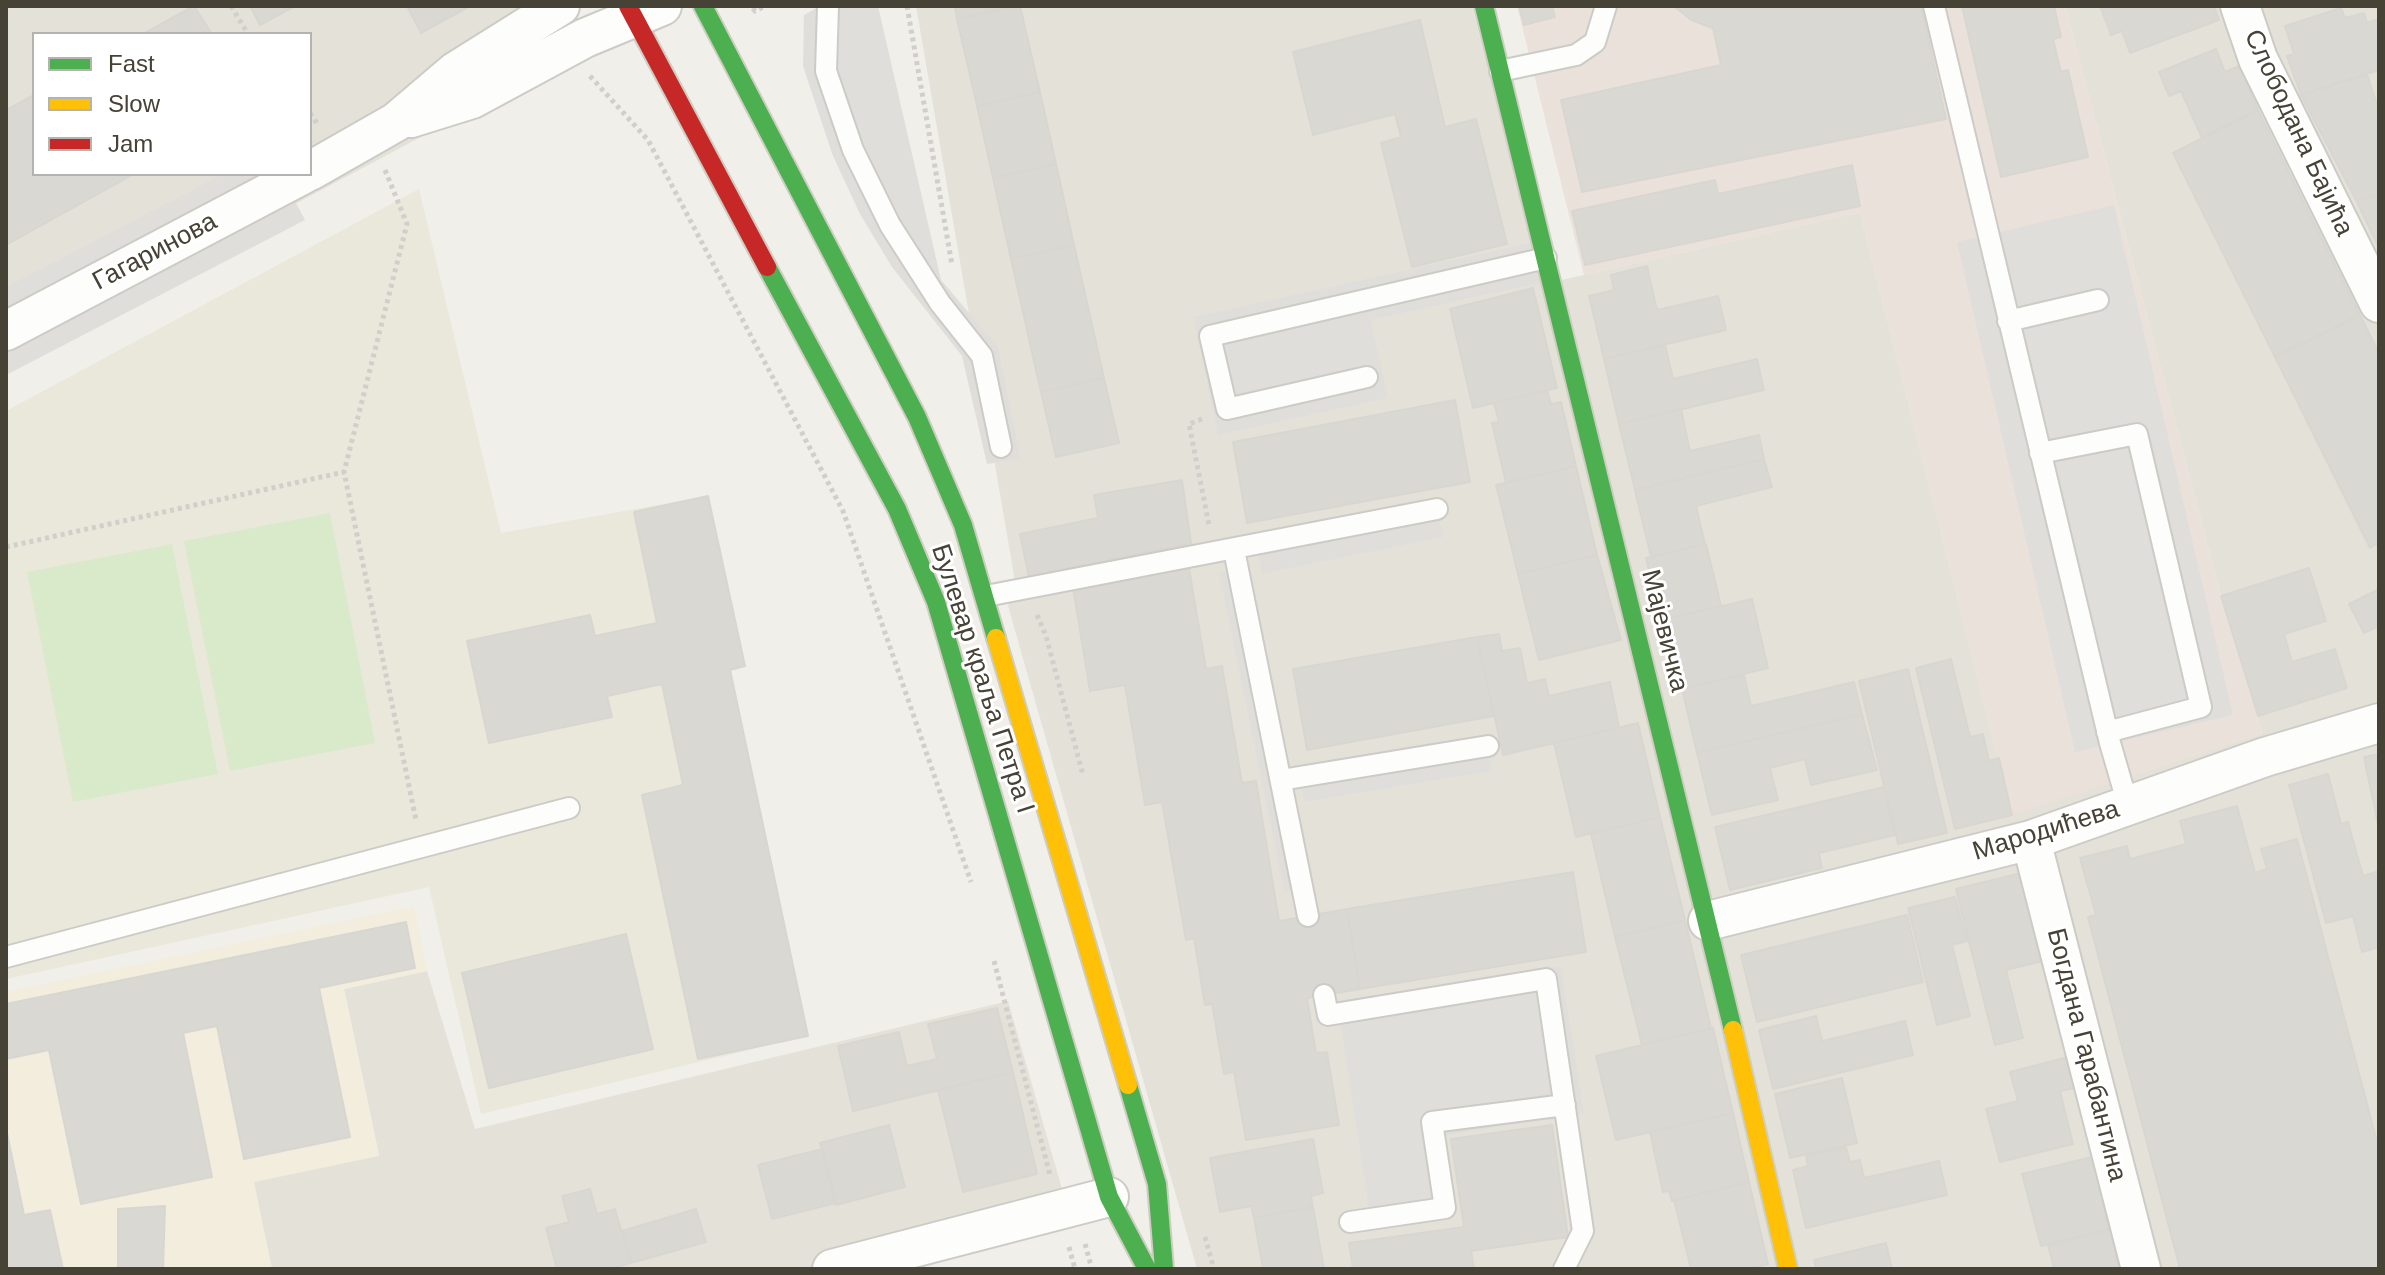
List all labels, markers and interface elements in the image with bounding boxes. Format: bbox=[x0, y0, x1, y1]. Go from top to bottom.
street label: Слободана Бајића bbox=[2237, 25, 2359, 241]
legend bbox=[32, 32, 312, 176]
text: Fast bbox=[108, 50, 155, 77]
text: Slow bbox=[108, 90, 160, 117]
text: Jam bbox=[108, 130, 153, 157]
street label: Гагаринова bbox=[88, 206, 222, 298]
street label: Булевар краља Петра I bbox=[924, 540, 1040, 818]
street label: Мајевичка bbox=[1634, 567, 1694, 695]
street label: Мародићева bbox=[1969, 794, 2123, 868]
street label: Богдана Гарабантина bbox=[2039, 925, 2133, 1185]

